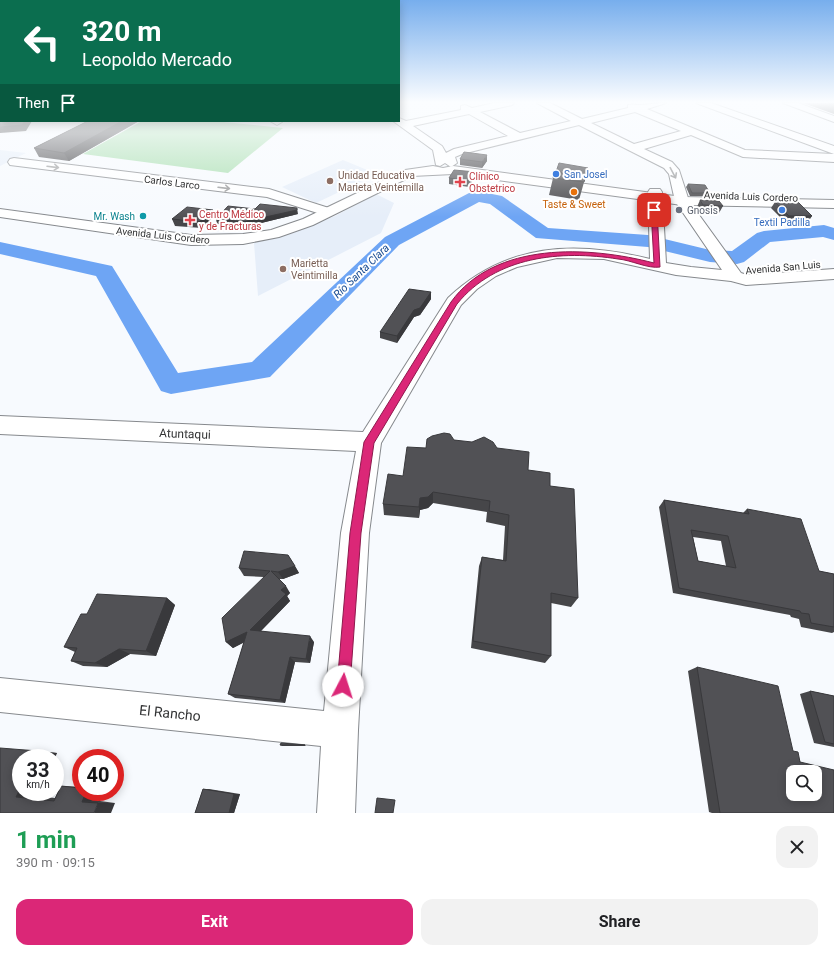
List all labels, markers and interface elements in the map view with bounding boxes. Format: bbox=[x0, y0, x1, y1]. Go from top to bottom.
text: 320 m bbox=[82, 15, 161, 48]
icon: left bbox=[16, 16, 68, 68]
text: Leopoldo Mercado bbox=[82, 49, 232, 70]
icon: arrive bbox=[57, 92, 79, 114]
text: Then bbox=[16, 94, 49, 112]
one-way arrow bbox=[46, 163, 59, 171]
one-way arrow bbox=[670, 167, 678, 179]
marker: San Josel bbox=[551, 169, 561, 179]
place label: San Josel bbox=[564, 169, 608, 180]
place label: Unidad Educativa Marieta Veintemilla bbox=[338, 170, 424, 193]
place label: Clínico Obstetrico bbox=[469, 171, 516, 194]
street label: Carlos Larco bbox=[143, 174, 201, 191]
marker: Unidad Educativa Marieta Veintemilla bbox=[325, 176, 335, 186]
marker: Clínico Obstetrico bbox=[454, 176, 466, 188]
one-way arrow bbox=[217, 184, 230, 192]
marker: Taste & Sweet bbox=[569, 187, 579, 197]
street label: Avenida Luis Cordero bbox=[704, 189, 798, 204]
pin bbox=[637, 193, 671, 227]
place label: Taste & Sweet bbox=[542, 199, 606, 210]
icon: arrive bbox=[643, 199, 665, 221]
marker: Gnosis bbox=[674, 205, 684, 215]
place label: Gnosis bbox=[687, 205, 718, 216]
marker: Textil Padilla bbox=[777, 205, 787, 215]
place label: Centro Médico y de Fracturas bbox=[199, 209, 264, 232]
place label: Mr. Wash bbox=[94, 211, 135, 222]
marker: Mr. Wash bbox=[138, 211, 148, 221]
marker: Centro Médico y de Fracturas bbox=[184, 214, 196, 226]
place label: Textil Padilla bbox=[754, 217, 810, 228]
street label: Avenida Luis Cordero bbox=[116, 225, 211, 246]
water label: Río Santa Clara bbox=[331, 241, 392, 301]
place label: Marietta Veintimilla bbox=[291, 258, 338, 281]
street label: Avenida San Luis bbox=[745, 259, 821, 276]
marker: Marietta Veintimilla bbox=[278, 264, 288, 274]
street label: Atuntaqui bbox=[159, 426, 211, 442]
position arrow bbox=[322, 665, 364, 707]
street label: El Rancho bbox=[138, 702, 202, 724]
speed limit sign: 40 bbox=[72, 749, 124, 801]
text: 33 bbox=[27, 758, 49, 782]
map controls bbox=[786, 765, 822, 801]
button: search bbox=[786, 765, 822, 801]
text: km/h bbox=[26, 779, 50, 790]
text: 1 min bbox=[16, 826, 76, 854]
button: close bbox=[776, 826, 818, 868]
text: 390 m · 09:15 bbox=[16, 855, 95, 870]
button: Exit bbox=[16, 899, 413, 945]
button: Share bbox=[421, 899, 818, 945]

